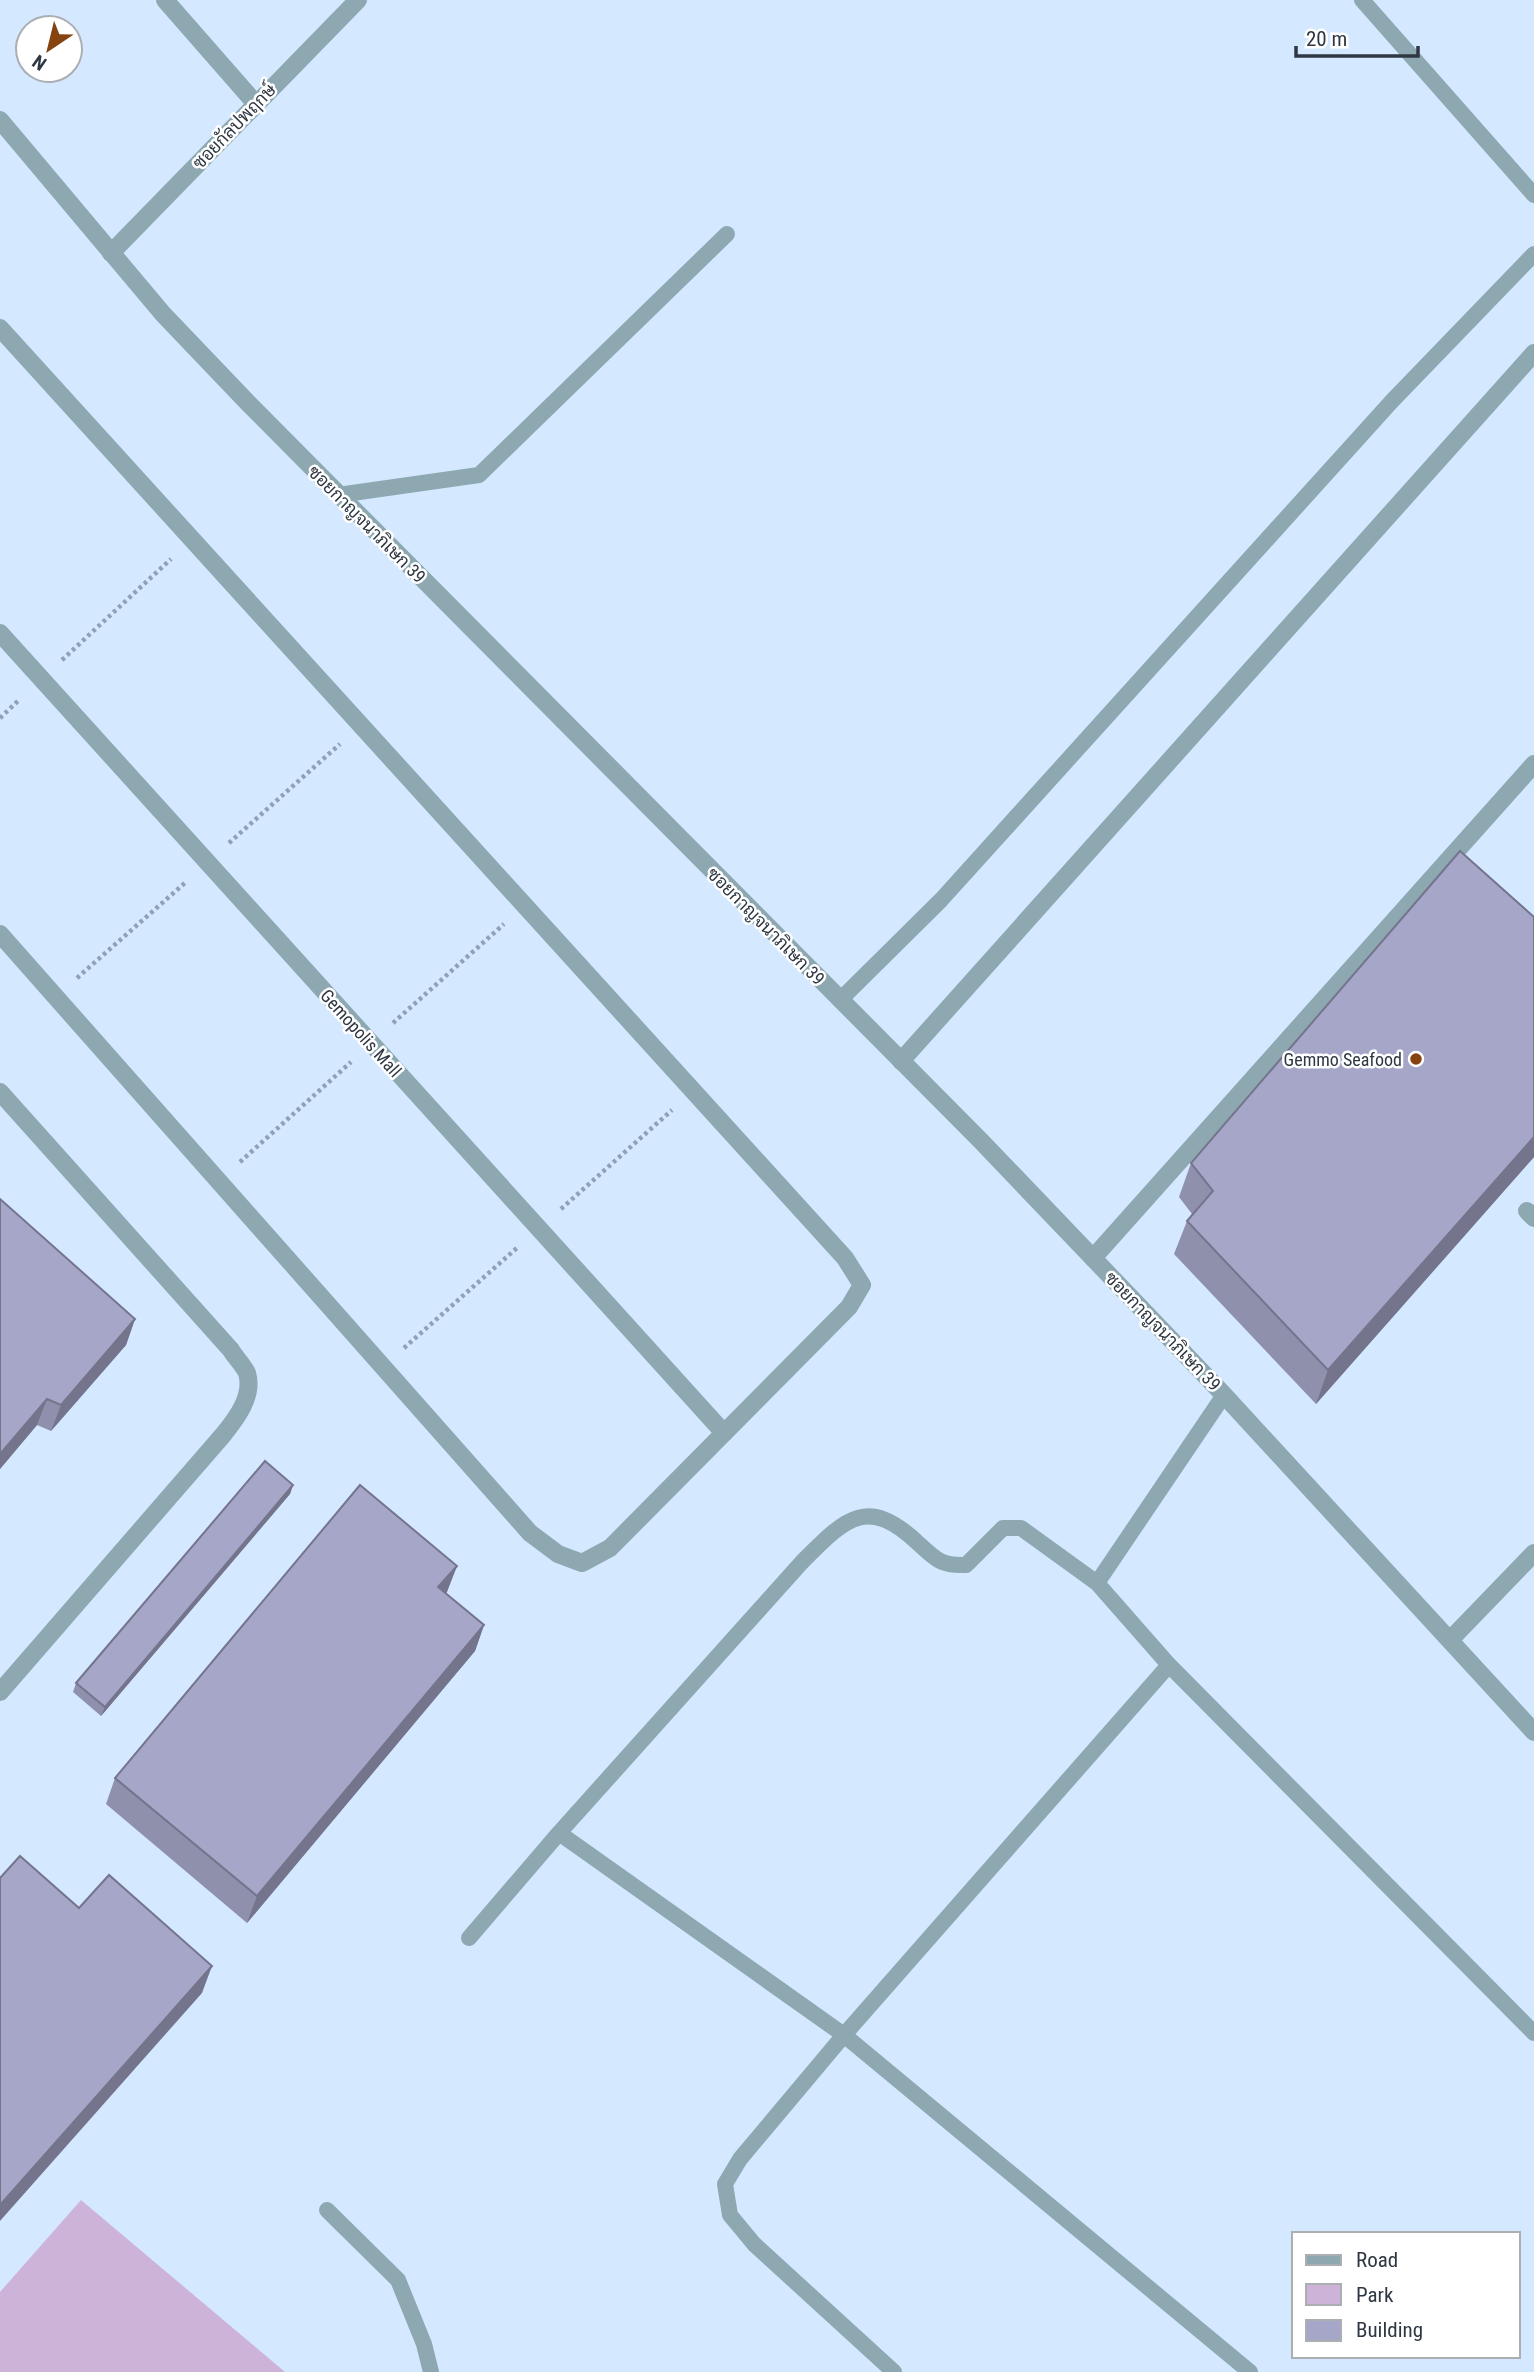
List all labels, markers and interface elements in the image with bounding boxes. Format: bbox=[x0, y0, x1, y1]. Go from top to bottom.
north arrow bbox=[14, 14, 84, 84]
scale bar bbox=[1296, 14, 1418, 58]
text: 20 m bbox=[1306, 27, 1347, 51]
text: N bbox=[28, 50, 51, 75]
street label: ซอยกัลปพฤกษ์ bbox=[187, 77, 281, 174]
street label: ซอยกาญจนาภิเษก 39 bbox=[303, 461, 430, 588]
street label: ซอยกาญจนาภิเษก 39 bbox=[702, 863, 829, 990]
street label: Gemopolis Mall bbox=[316, 985, 406, 1081]
place label: Gemmo Seafood bbox=[1284, 1049, 1402, 1070]
marker: Gemmo Seafood bbox=[1408, 1051, 1424, 1067]
street label: ซอยกาญจนาภิเษก 39 bbox=[1100, 1267, 1225, 1396]
legend bbox=[1292, 2232, 1520, 2358]
text: Road bbox=[1356, 2248, 1398, 2272]
text: Park bbox=[1356, 2283, 1394, 2307]
text: Building bbox=[1356, 2318, 1423, 2342]

